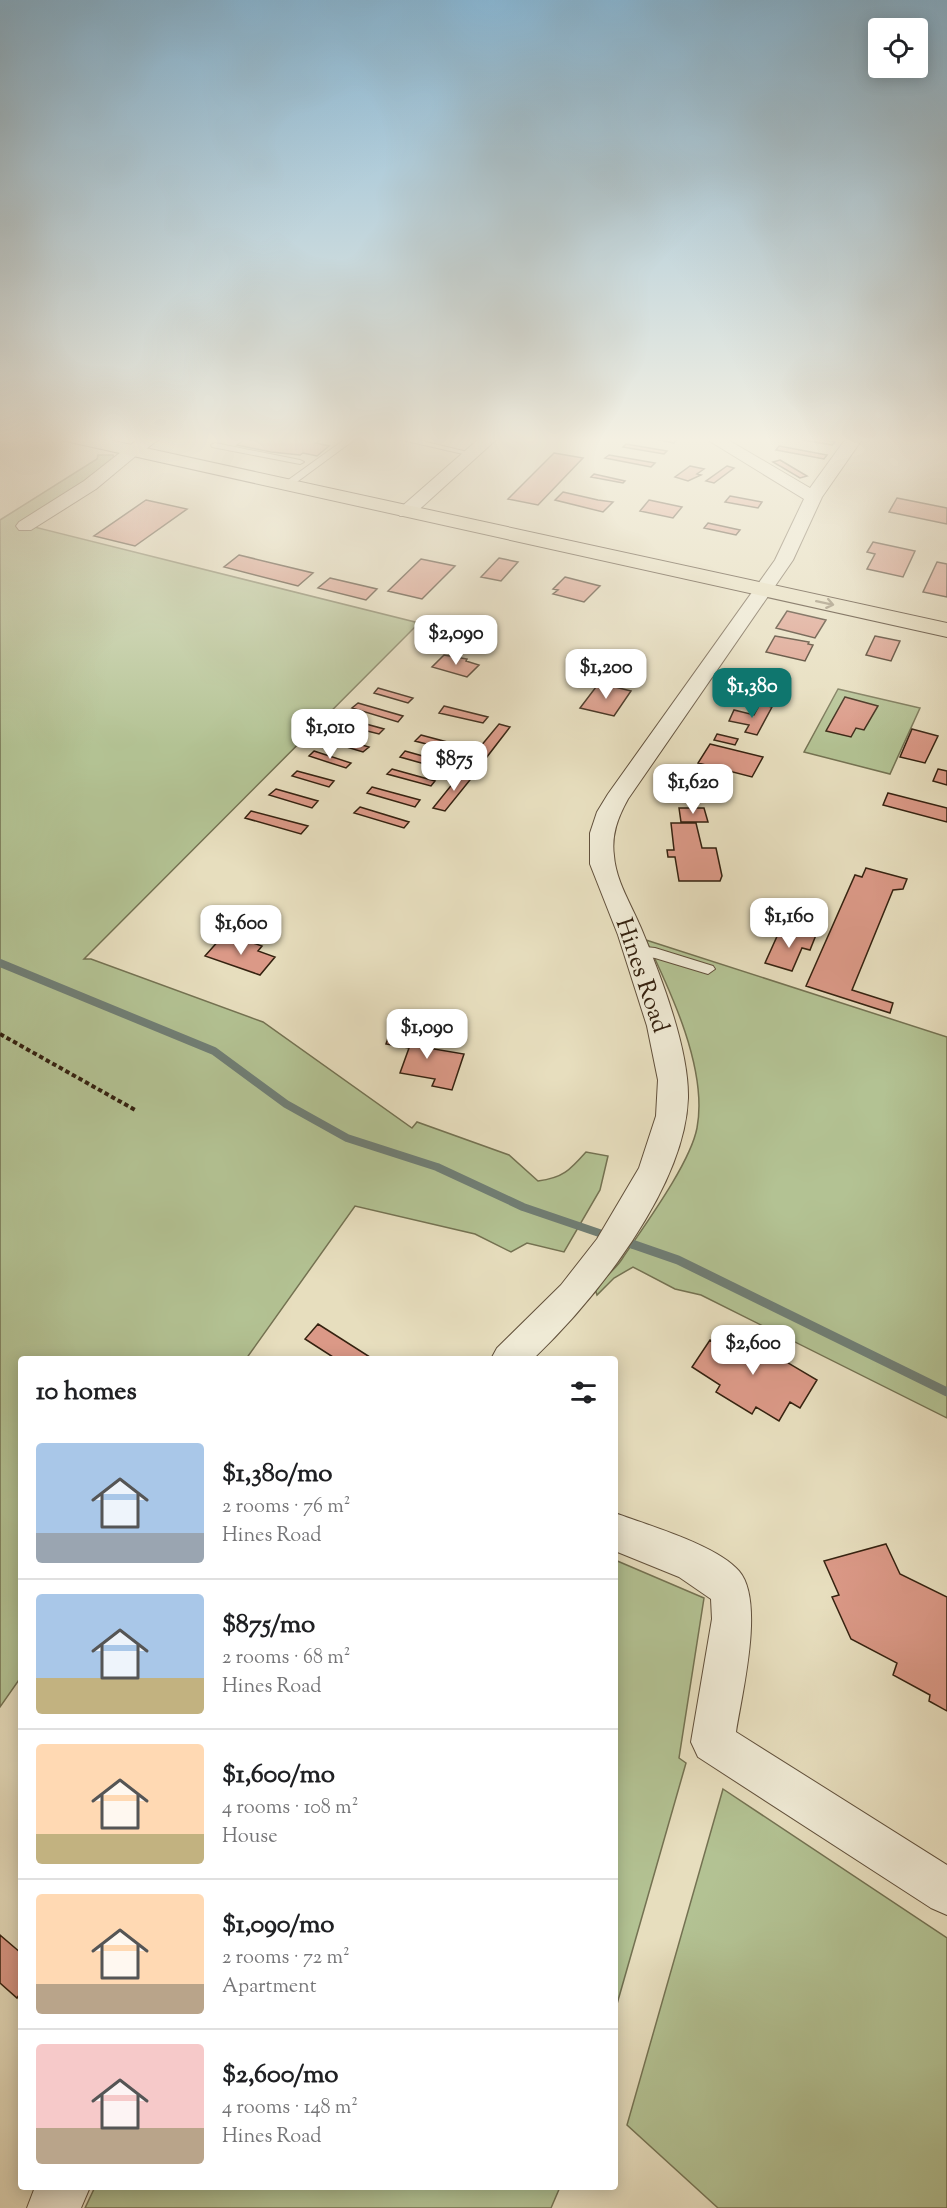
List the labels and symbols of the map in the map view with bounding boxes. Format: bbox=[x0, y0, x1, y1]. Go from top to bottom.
one-way arrow bbox=[815, 598, 834, 610]
pin: $2,090 bbox=[407, 615, 505, 666]
pin: $1,200 bbox=[557, 649, 655, 700]
pin: $1,380 bbox=[703, 668, 801, 719]
pin: $1,010 bbox=[281, 709, 379, 760]
pin: $875 bbox=[418, 741, 490, 792]
pin: $1,620 bbox=[644, 764, 742, 815]
pin: $1,160 bbox=[740, 898, 838, 949]
pin: $1,600 bbox=[192, 905, 290, 956]
street label: Hines Road bbox=[606, 914, 677, 1038]
pin: $1,090 bbox=[378, 1009, 476, 1060]
pin: $2,600 bbox=[704, 1325, 802, 1376]

